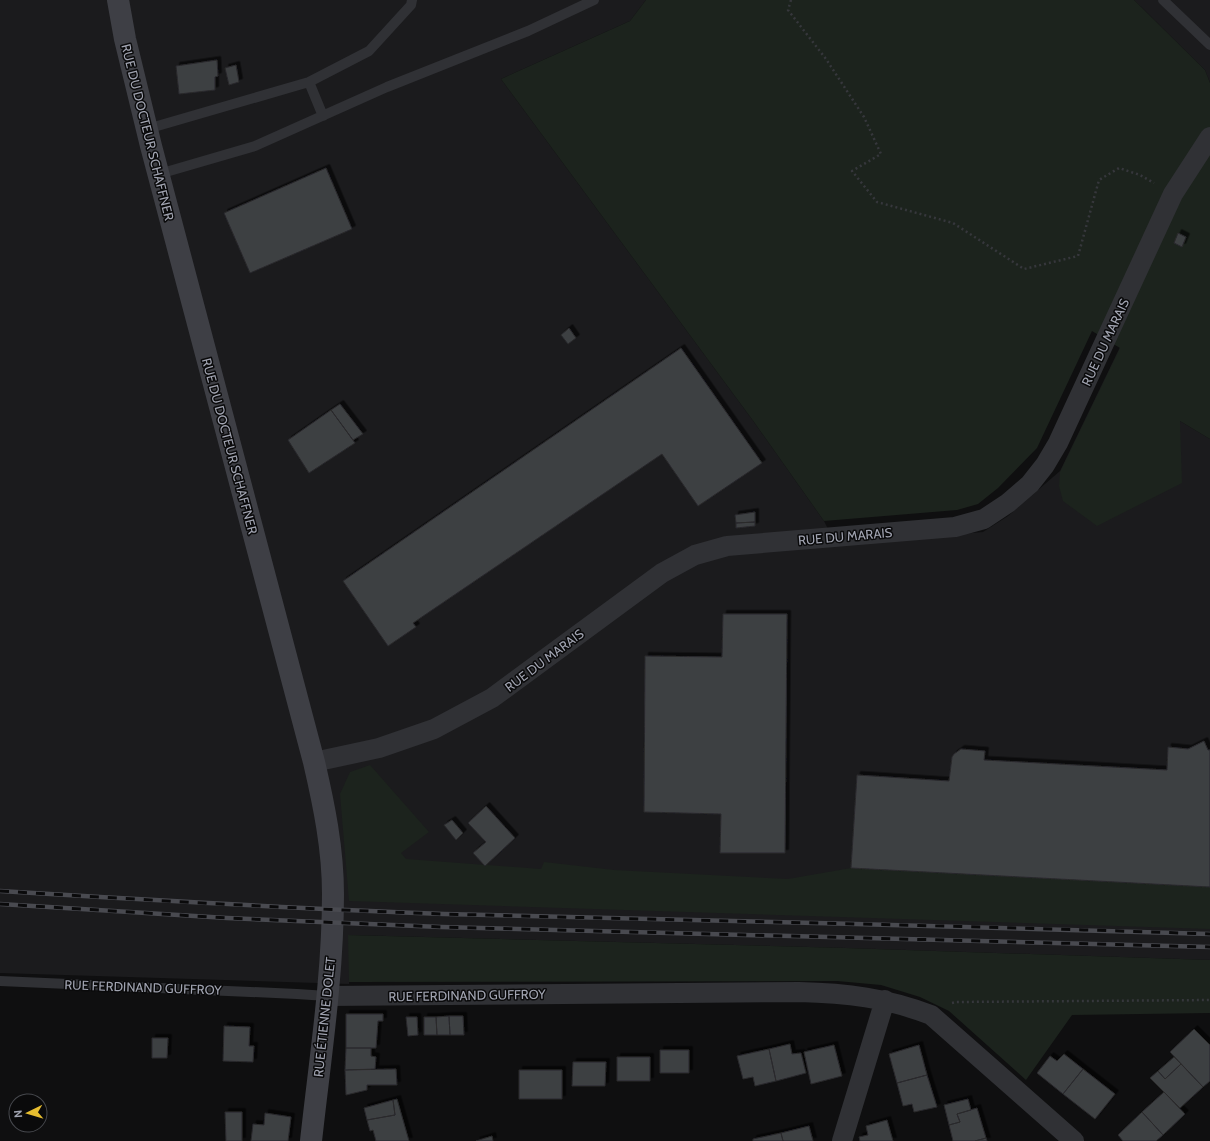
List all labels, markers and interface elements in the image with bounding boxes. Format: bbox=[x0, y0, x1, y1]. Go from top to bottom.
street label: RUE DU DOCTEUR SCHAFFNER bbox=[118, 42, 178, 222]
street label: RUE DU MARAIS bbox=[1078, 295, 1132, 388]
street label: RUE DU DOCTEUR SCHAFFNER bbox=[199, 356, 261, 536]
street label: RUE DU MARAIS bbox=[797, 524, 893, 548]
street label: RUE DU MARAIS bbox=[501, 625, 587, 695]
street label: RUE ÉTIENNE DOLET bbox=[309, 956, 338, 1078]
street label: RUE FERDINAND GUFFROY bbox=[64, 976, 223, 998]
street label: RUE FERDINAND GUFFROY bbox=[388, 986, 546, 1004]
north arrow bbox=[8, 1093, 48, 1133]
text: N bbox=[11, 1109, 25, 1118]

